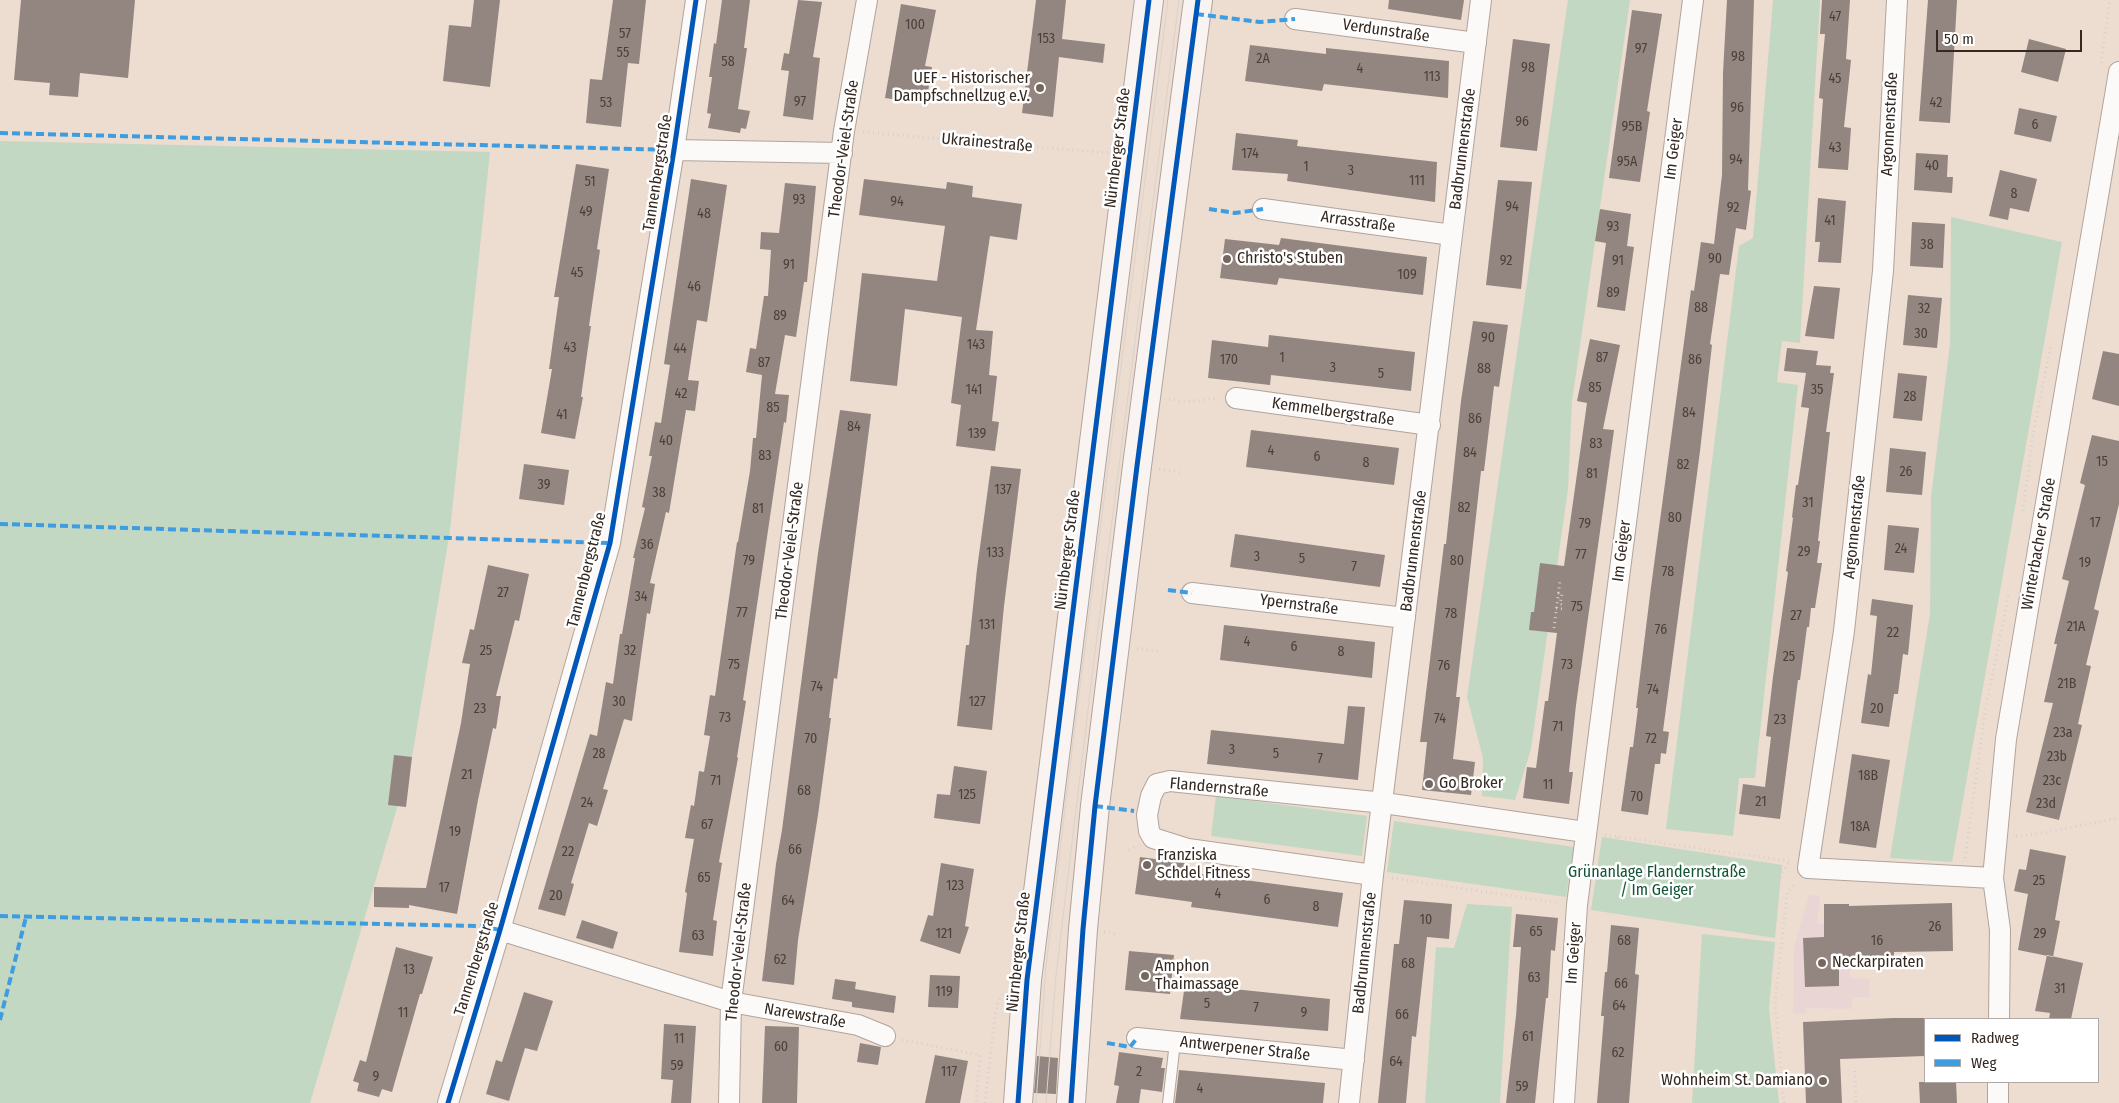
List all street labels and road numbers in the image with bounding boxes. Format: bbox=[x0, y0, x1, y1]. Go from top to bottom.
street label: Verdunstraße bbox=[1341, 15, 1431, 47]
street label: Argonnenstraße bbox=[1878, 72, 1902, 176]
street label: Theodor-Veiel-Straße bbox=[825, 79, 863, 219]
street label: Nürnberger Straße bbox=[1101, 87, 1135, 209]
street label: Badbrunnenstraße bbox=[1446, 87, 1480, 211]
street label: Tannenbergstraße bbox=[639, 113, 677, 233]
street label: Im Geiger bbox=[1661, 117, 1687, 181]
street label: Ukrainestraße bbox=[941, 129, 1033, 157]
street label: Arrasstraße bbox=[1320, 207, 1396, 237]
street label: Kemmelbergstraße bbox=[1271, 394, 1395, 430]
street label: Argonnenstraße bbox=[1840, 474, 1870, 580]
street label: Winterbacher Straße bbox=[2018, 476, 2060, 612]
street label: Theodor-Veiel-Straße bbox=[772, 481, 808, 621]
street label: Nürnberger Straße bbox=[1051, 489, 1085, 611]
street label: Badbrunnenstraße bbox=[1397, 489, 1431, 613]
street label: Tannenbergstraße bbox=[563, 510, 611, 630]
street label: Im Geiger bbox=[1609, 519, 1635, 583]
street label: Ypernstraße bbox=[1259, 591, 1339, 619]
street label: Flandernstraße bbox=[1169, 774, 1269, 802]
street label: Theodor-Veiel-Straße bbox=[722, 882, 756, 1022]
street label: Nürnberger Straße bbox=[1003, 891, 1035, 1013]
street label: Badbrunnenstraße bbox=[1349, 891, 1381, 1015]
street label: Tannenbergstraße bbox=[451, 900, 503, 1018]
street label: Im Geiger bbox=[1562, 921, 1586, 985]
street label: Narewstraße bbox=[763, 999, 847, 1033]
street label: Antwerpener Straße bbox=[1179, 1033, 1311, 1065]

